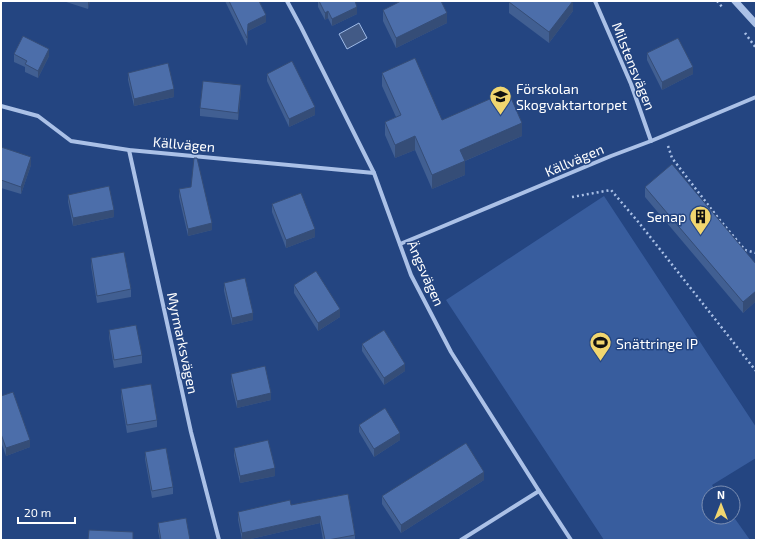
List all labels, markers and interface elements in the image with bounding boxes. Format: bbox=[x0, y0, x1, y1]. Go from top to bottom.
street label: Milstensvägen bbox=[609, 19, 659, 113]
place label: Förskolan Skogvaktartorpet bbox=[516, 80, 627, 113]
school or university icon: Förskolan Skogvaktartorpet bbox=[488, 83, 514, 116]
street label: Källvägen bbox=[152, 133, 216, 155]
street label: Källvägen bbox=[542, 140, 606, 180]
building icon: Senap bbox=[688, 203, 714, 236]
place label: Senap bbox=[647, 208, 686, 225]
street label: Ängsvägen bbox=[404, 237, 448, 309]
street label: Myrmarksvägen bbox=[164, 291, 202, 395]
sports icon: Snättringe IP bbox=[588, 330, 614, 363]
place label: Snättringe IP bbox=[616, 335, 698, 352]
north arrow bbox=[701, 485, 741, 525]
text: N bbox=[717, 488, 725, 501]
scale bar bbox=[18, 499, 75, 525]
text: 20 m bbox=[24, 505, 51, 519]

